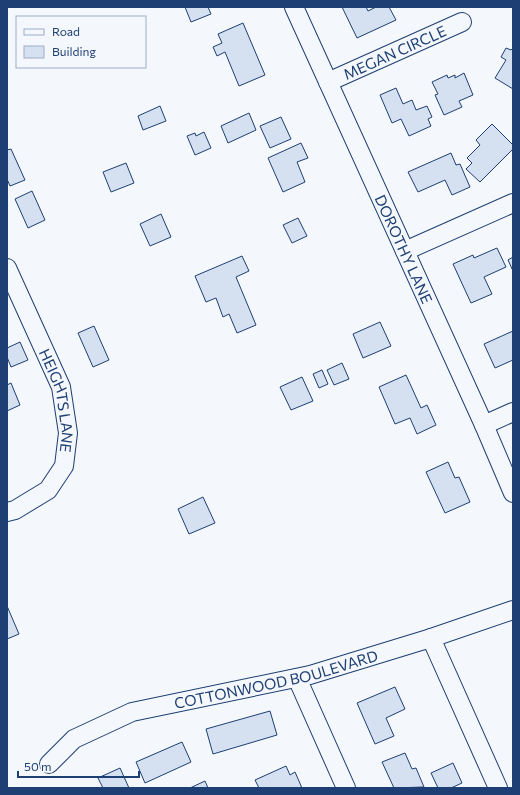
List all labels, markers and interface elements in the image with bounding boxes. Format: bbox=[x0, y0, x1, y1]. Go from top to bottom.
legend bbox=[16, 16, 146, 68]
street label: MEGAN CIRCLE bbox=[340, 21, 449, 83]
text: Road bbox=[52, 24, 80, 38]
text: Building bbox=[52, 44, 96, 58]
street label: DOROTHY LANE bbox=[372, 192, 437, 307]
street label: HEIGHTS LANE bbox=[36, 346, 77, 453]
street label: COTTONWOOD BOULEVARD bbox=[172, 646, 380, 712]
scale bar bbox=[18, 753, 139, 779]
text: 50 m bbox=[24, 759, 52, 773]

